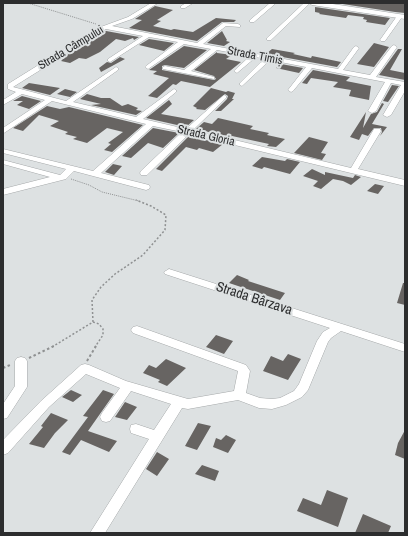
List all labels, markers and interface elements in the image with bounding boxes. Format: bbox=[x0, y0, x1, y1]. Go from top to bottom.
street label: Strada Câmpului bbox=[36, 23, 106, 73]
street label: Strada Timiș bbox=[226, 44, 284, 68]
street label: Strada Gloria bbox=[176, 122, 236, 150]
street label: Strada Bârzava bbox=[214, 279, 294, 319]

